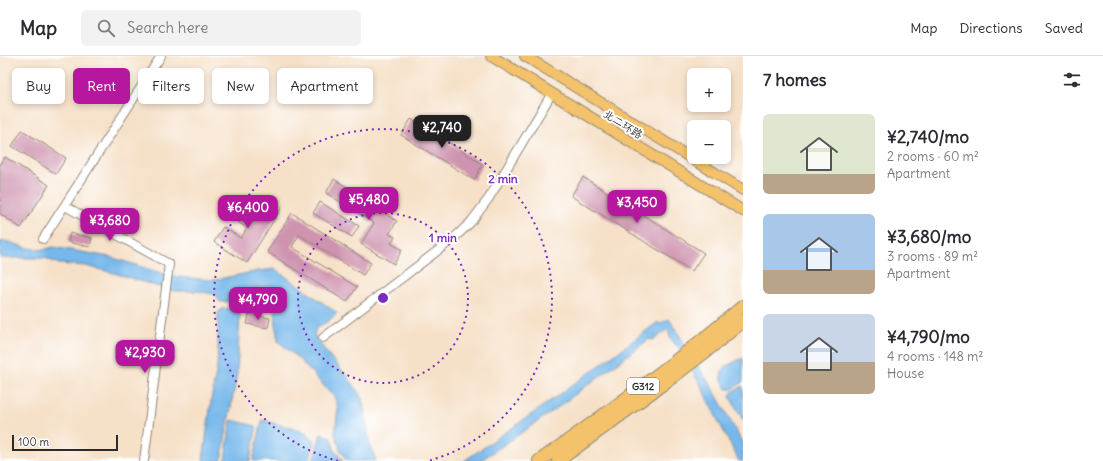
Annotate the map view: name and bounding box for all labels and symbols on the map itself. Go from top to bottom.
street label: 北二环路 [601,106,645,142]
pin: ¥2,740 [409,115,475,149]
text: 2 min [488,171,518,186]
pin: ¥5,480 [336,187,402,221]
pin: ¥3,450 [604,190,670,224]
pin: ¥6,400 [215,195,281,229]
pin: ¥3,680 [77,208,143,242]
text: 1 min [429,230,457,245]
pin: ¥4,790 [225,287,291,321]
centre of rings [376,291,390,305]
pin: ¥2,930 [112,340,178,374]
road number: G312 [627,378,659,394]
scale bar [12,433,118,452]

